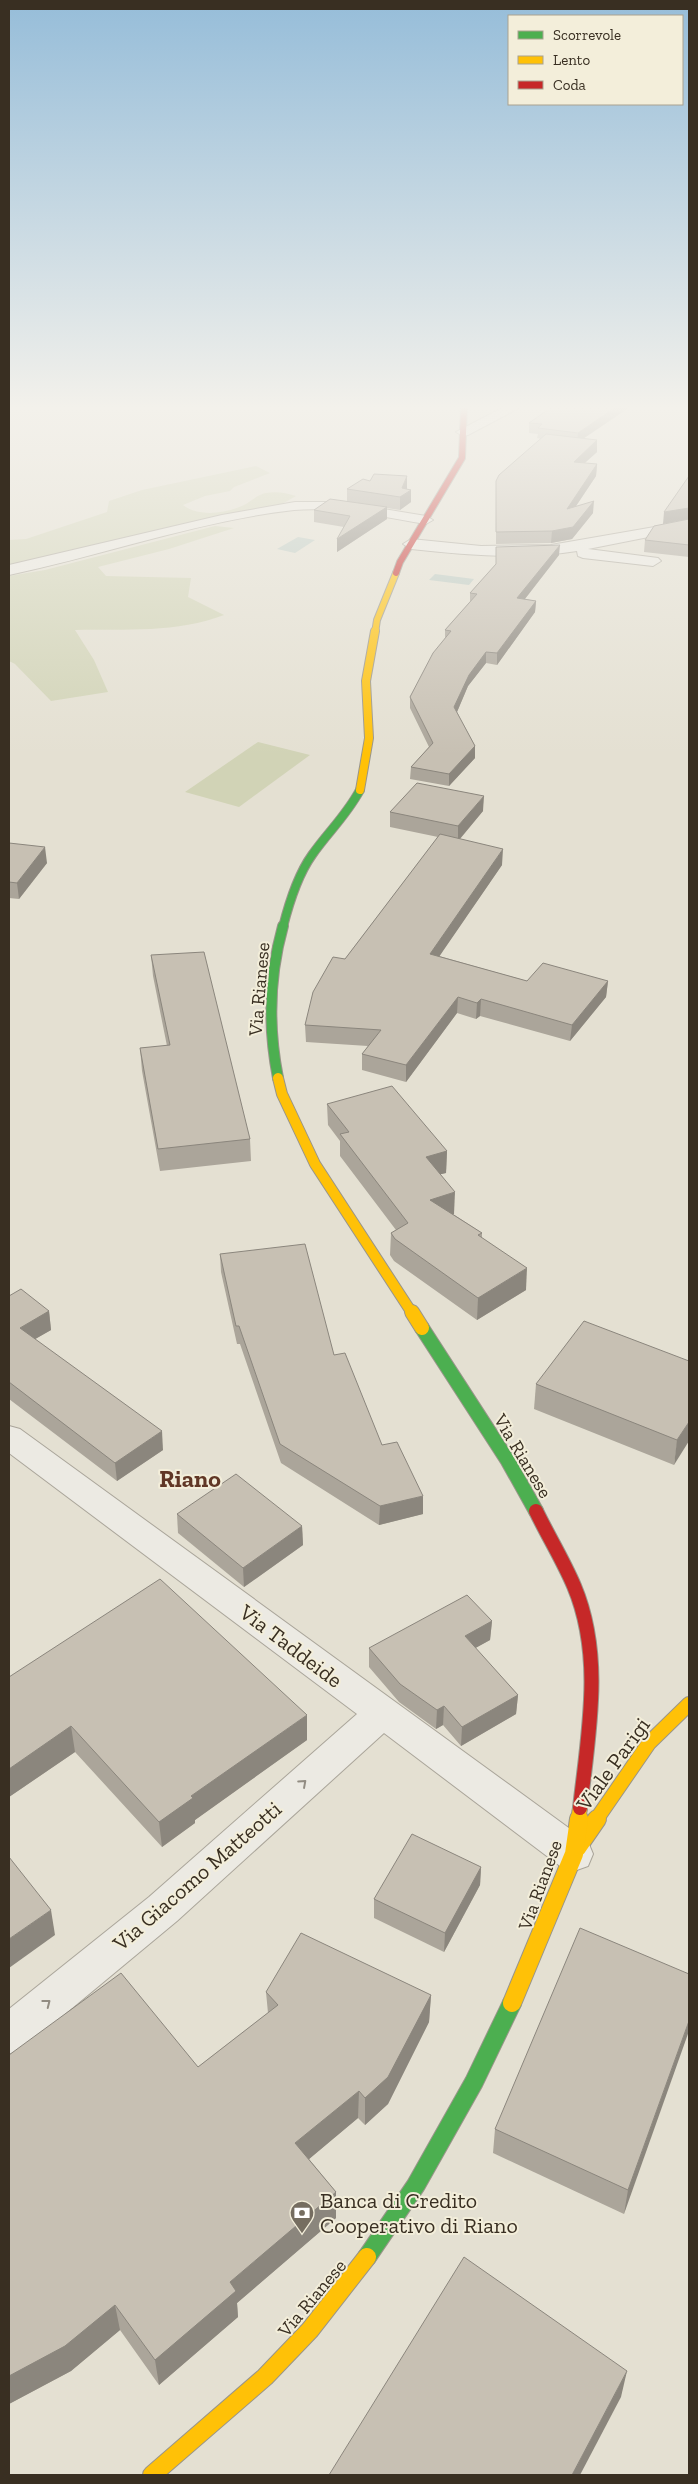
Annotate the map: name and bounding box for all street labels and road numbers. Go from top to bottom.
street label: Via Rianese [243,941,275,1038]
street label: Via Rianese [488,1409,557,1502]
street label: Via Taddeide [233,1598,348,1693]
street label: Viale Parigi [570,1712,656,1817]
street label: Via Giacomo Matteotti [106,1795,287,1957]
street label: Via Rianese [513,1837,567,1934]
street label: Via Rianese [272,2255,351,2342]

